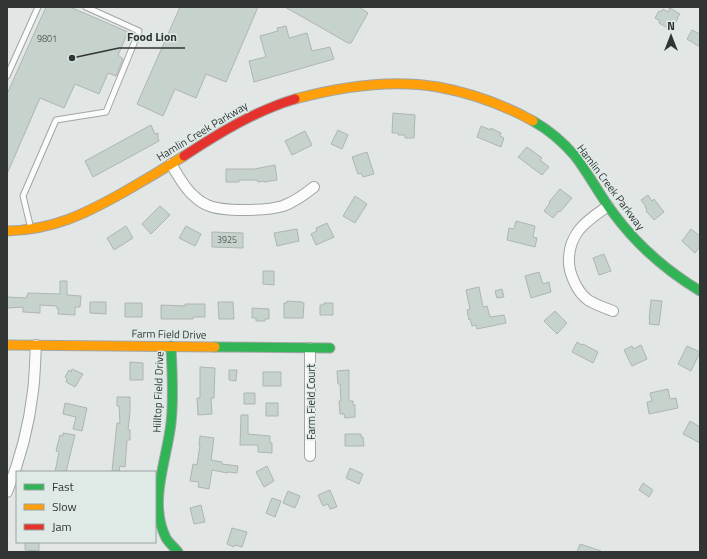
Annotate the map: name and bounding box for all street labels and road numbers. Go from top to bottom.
street label: Hamlin Creek Parkway [153,97,251,165]
street label: Hamlin Creek Parkway [573,141,649,234]
street label: Farm Field Drive [131,325,207,343]
street label: Hilltop Field Drive [149,351,167,433]
street label: Farm Field Court [303,364,319,440]

